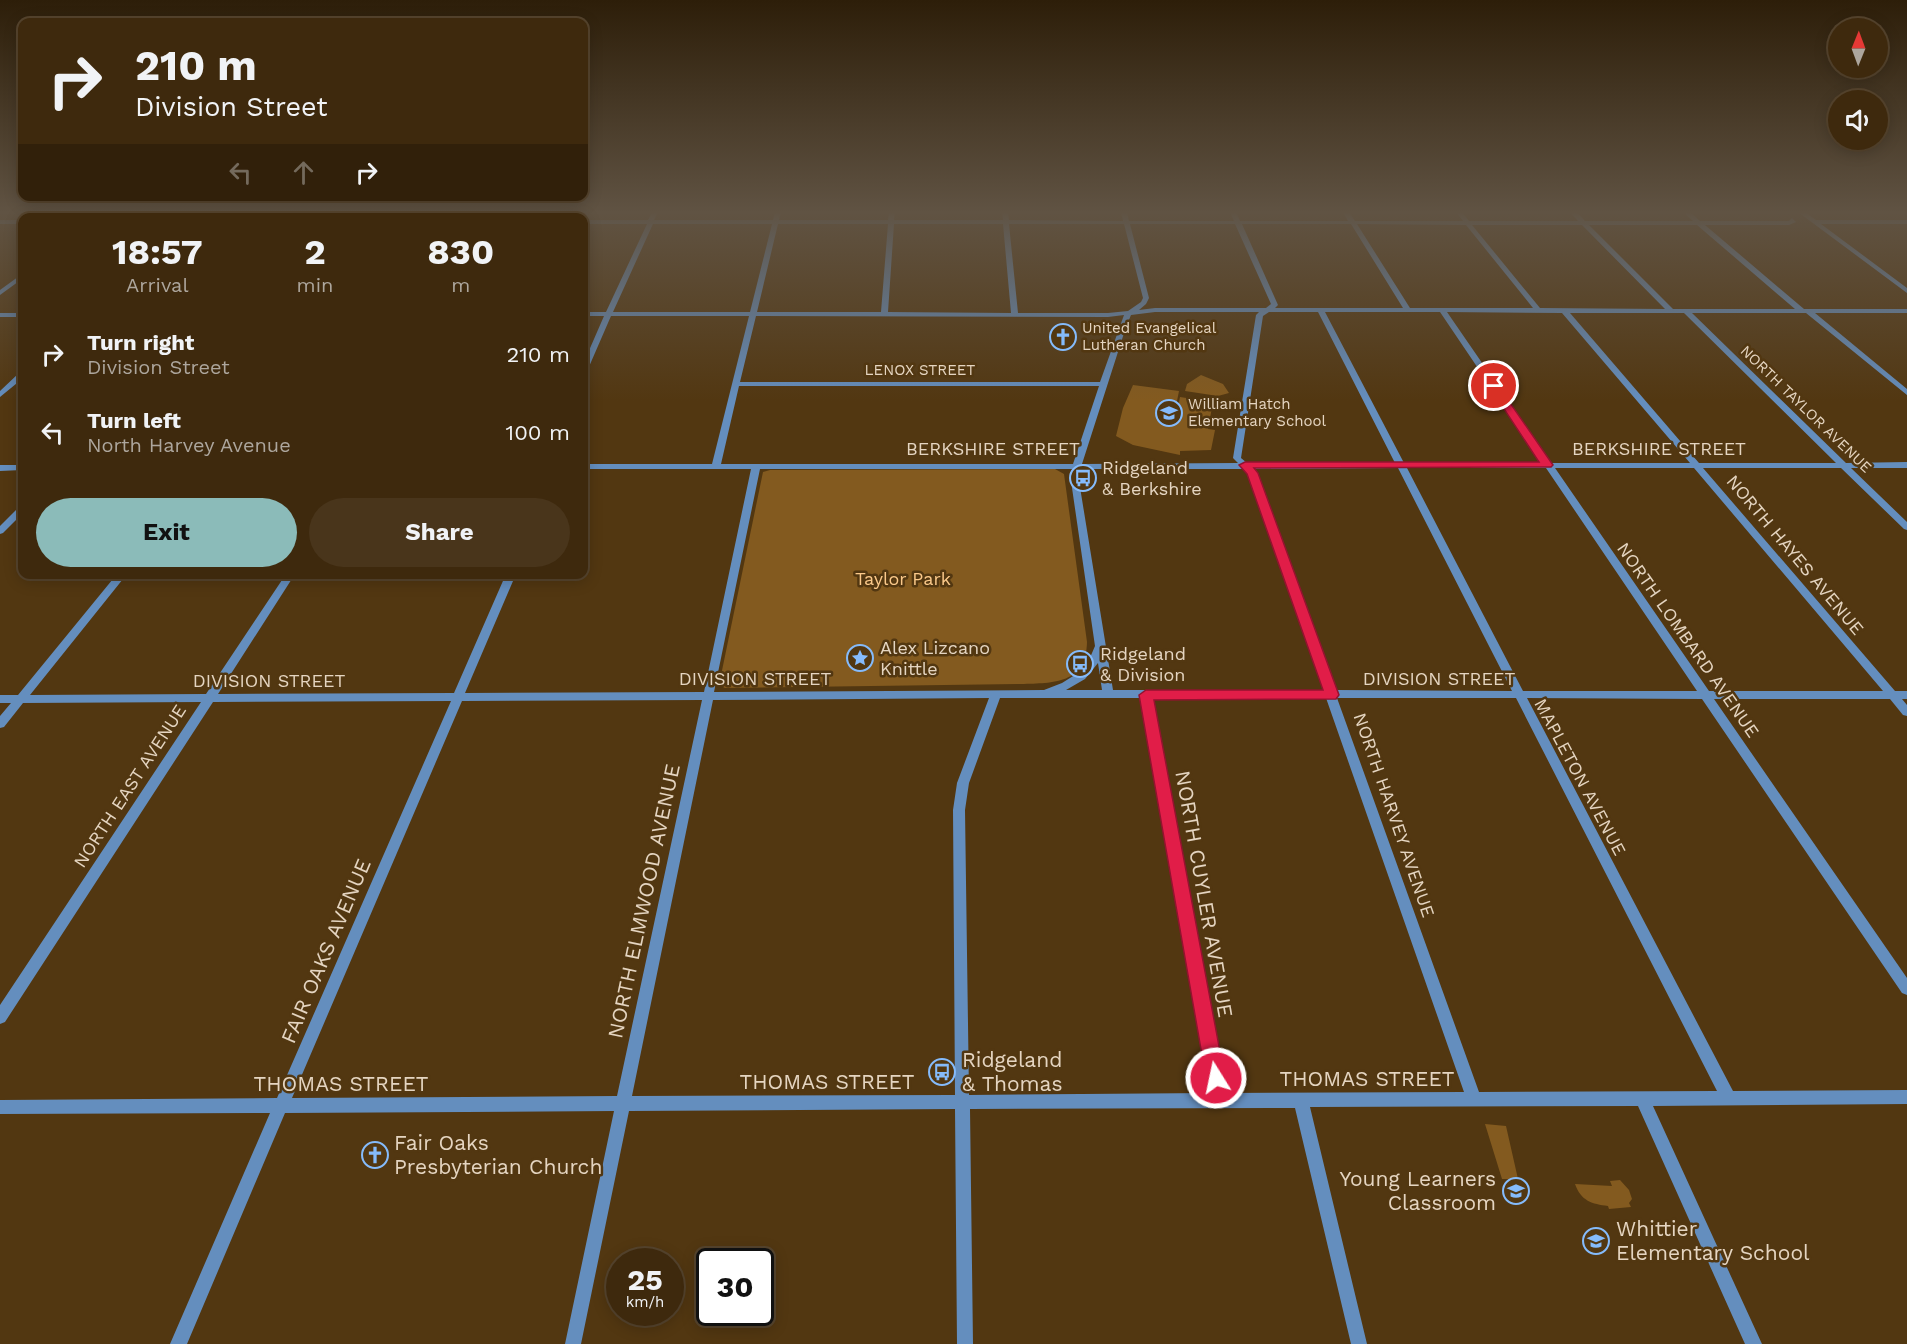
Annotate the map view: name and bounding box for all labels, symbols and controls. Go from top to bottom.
north arrow [1828,18,1888,78]
map controls [1828,18,1888,150]
text: 210 m [135,41,257,90]
icon: right [36,42,114,120]
button: sound [1828,90,1888,150]
text: Division Street [135,91,328,123]
icon: left [224,156,257,189]
icon: ahead [287,156,320,189]
icon: right [350,156,383,189]
text: 18:57 [112,231,203,273]
text: 2 [304,231,326,273]
text: 830 [427,231,494,273]
text: Arrival [126,273,189,297]
text: min [297,273,333,297]
text: m [451,273,470,297]
place label: United Evangelical Lutheran Church [1082,319,1217,354]
church icon: United Evangelical Lutheran Church [1048,322,1078,352]
text: Turn right [87,330,194,355]
icon: right [36,338,69,371]
text: 210 m [506,342,570,367]
street label: NORTH TAYLOR AVENUE [1737,342,1875,476]
text: Division Street [87,355,230,379]
pin [1468,360,1519,411]
street label: LENOX STREET [865,361,975,379]
icon: arrive [1477,369,1510,402]
place label: William Hatch Elementary School [1188,395,1327,430]
school or university icon: William Hatch Elementary School [1154,398,1184,428]
text: Turn left [87,408,181,433]
icon: left [36,416,69,449]
text: 100 m [506,420,570,445]
text: North Harvey Avenue [87,433,291,457]
street label: BERKSHIRE STREET [906,438,1080,459]
street label: BERKSHIRE STREET [1572,438,1746,459]
place label: Ridgeland & Berkshire [1102,457,1202,499]
bus stop icon: Ridgeland & Berkshire [1068,463,1098,493]
street label: NORTH HAYES AVENUE [1722,470,1868,639]
button: Exit [36,498,297,567]
button: Share [309,498,570,567]
street label: NORTH LOMBARD AVENUE [1613,538,1764,741]
park label: Taylor Park [855,568,951,589]
place label: Alex Lizcano Knittle [880,637,990,679]
place icon: Alex Lizcano Knittle [845,643,875,673]
place label: Ridgeland & Division [1100,643,1186,685]
bus stop icon: Ridgeland & Division [1065,649,1095,679]
street label: DIVISION STREET [679,668,831,689]
street label: DIVISION STREET [1363,668,1515,689]
street label: DIVISION STREET [193,670,345,691]
street label: MAPLETON AVENUE [1530,695,1631,859]
street label: NORTH EAST AVENUE [69,700,190,871]
street label: NORTH HARVEY AVENUE [1350,710,1439,920]
street label: NORTH ELMWOOD AVENUE [602,761,685,1040]
street label: NORTH CUYLER AVENUE [1170,768,1239,1019]
street label: FAIR OAKS AVENUE [275,855,376,1047]
position arrow [1184,1046,1248,1110]
place label: Ridgeland & Thomas [962,1047,1063,1096]
bus stop icon: Ridgeland & Thomas [927,1057,957,1087]
street label: THOMAS STREET [1279,1066,1455,1091]
street label: THOMAS STREET [739,1069,915,1094]
street label: THOMAS STREET [253,1071,429,1096]
place label: Fair Oaks Presbyterian Church [394,1130,602,1179]
church icon: Fair Oaks Presbyterian Church [360,1140,390,1170]
place label: Young Learners Classroom [1339,1166,1496,1215]
school or university icon: Young Learners Classroom [1501,1176,1531,1206]
place label: Whittier Elementary School [1616,1216,1810,1265]
school or university icon: Whittier Elementary School [1581,1226,1611,1256]
speed limit sign: 30 [696,1248,774,1326]
text: 25 [627,1262,663,1297]
text: km/h [626,1293,664,1311]

